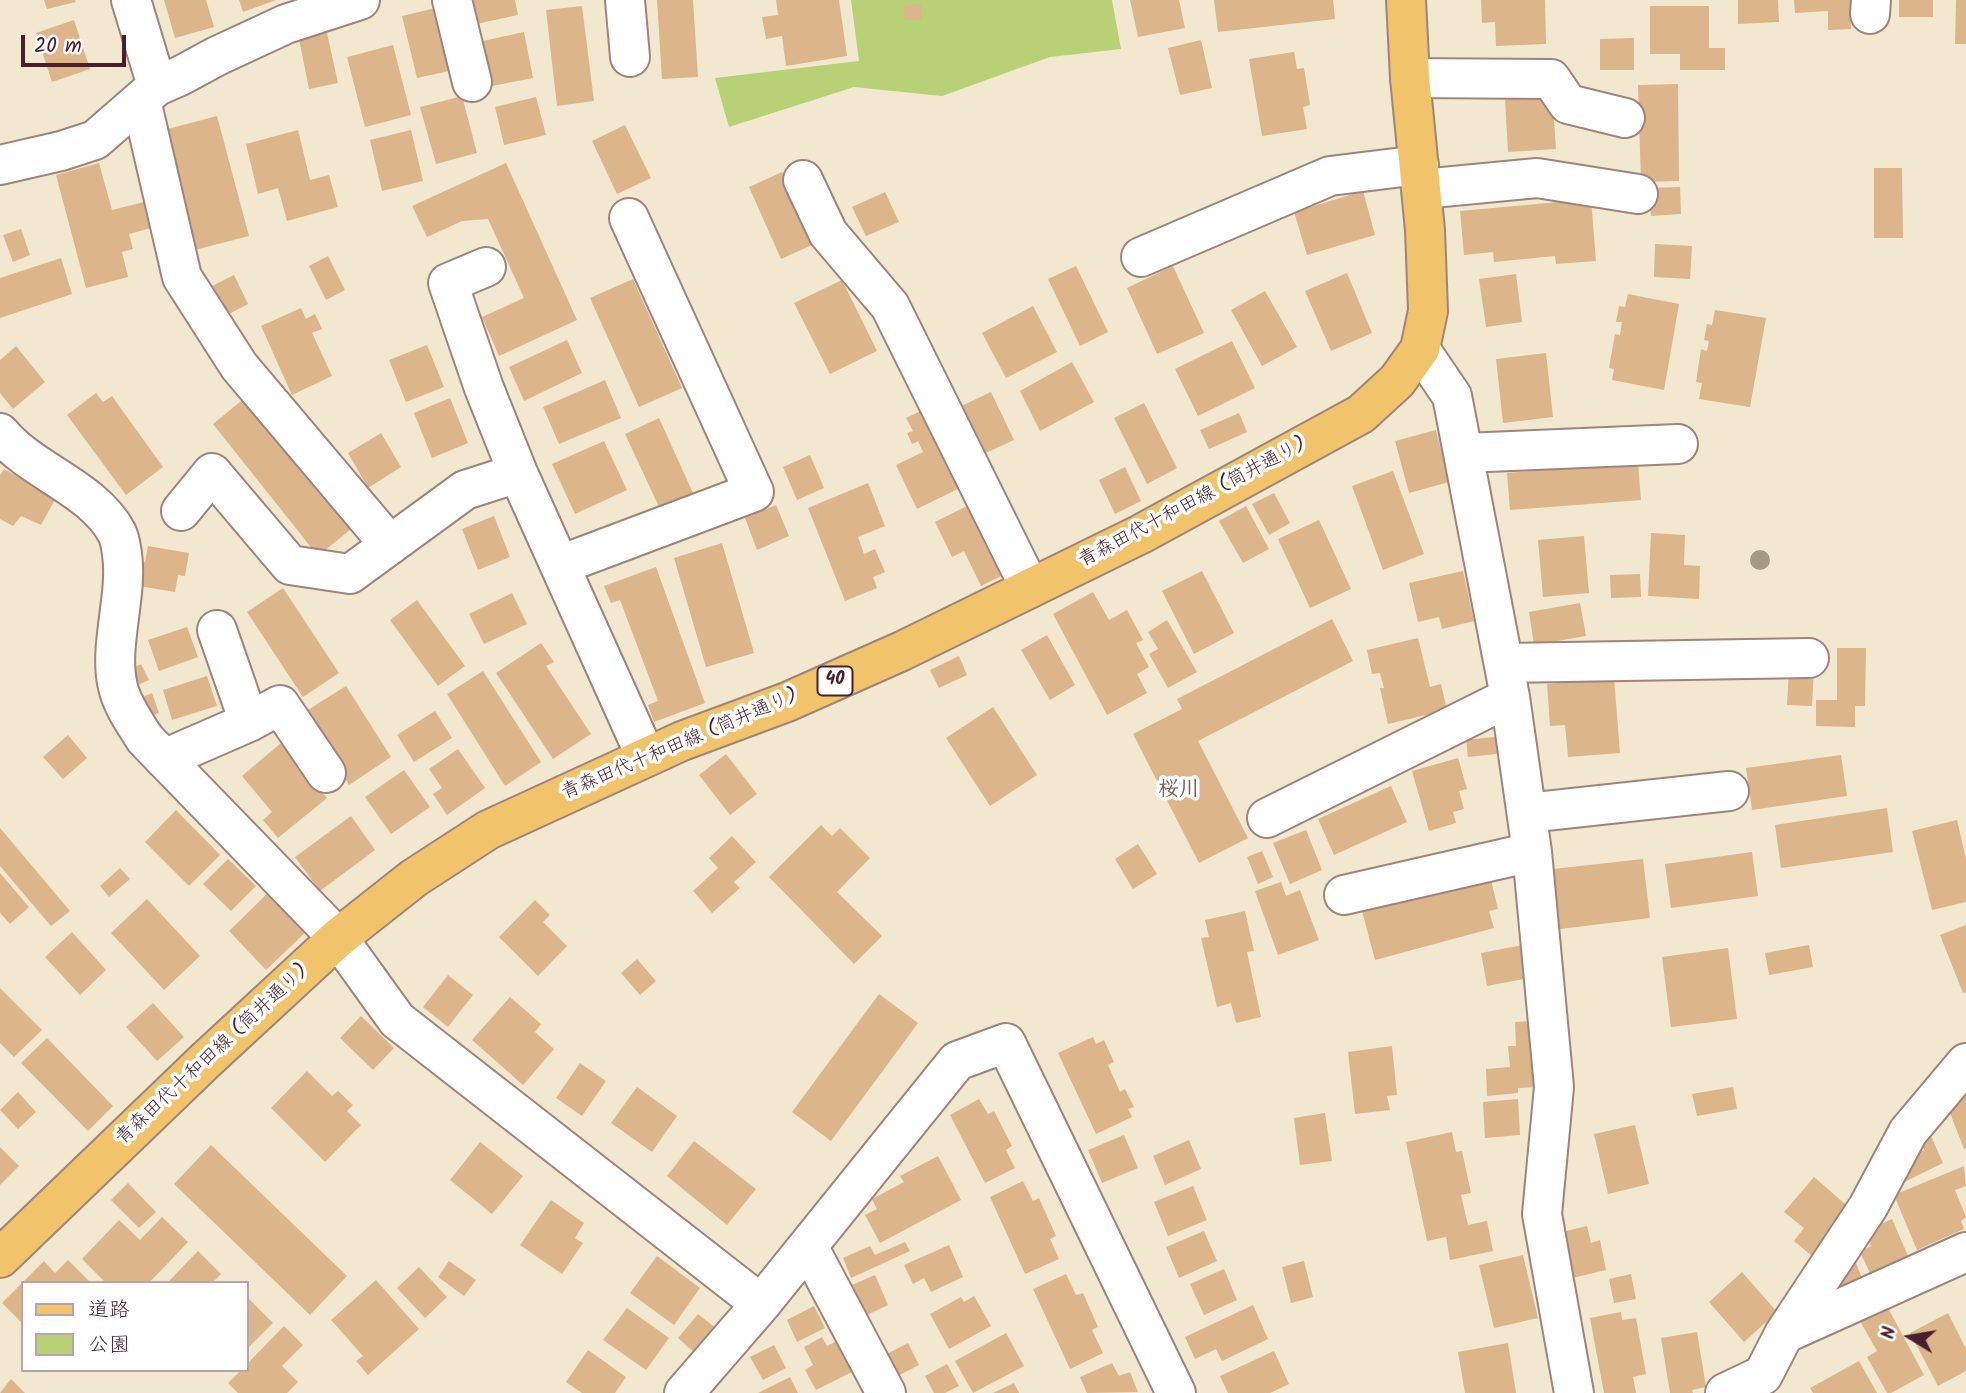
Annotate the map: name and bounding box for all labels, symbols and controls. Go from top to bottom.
scale bar [24,21,130,65]
text: 20 m [34,30,82,63]
street label: 青森田代十和田線 (筒井通り) [1075,434,1311,574]
road number: 40 [818,666,852,696]
street label: 青森田代十和田線 (筒井通り) [558,686,802,806]
district label: 桜川 [1158,778,1200,804]
street label: 青森田代十和田線 (筒井通り) [112,961,314,1151]
legend [21,1281,248,1372]
text: 道路 [88,1294,130,1327]
north arrow [1875,1302,1945,1372]
text: N [1874,1324,1905,1342]
text: 公園 [88,1329,130,1362]

